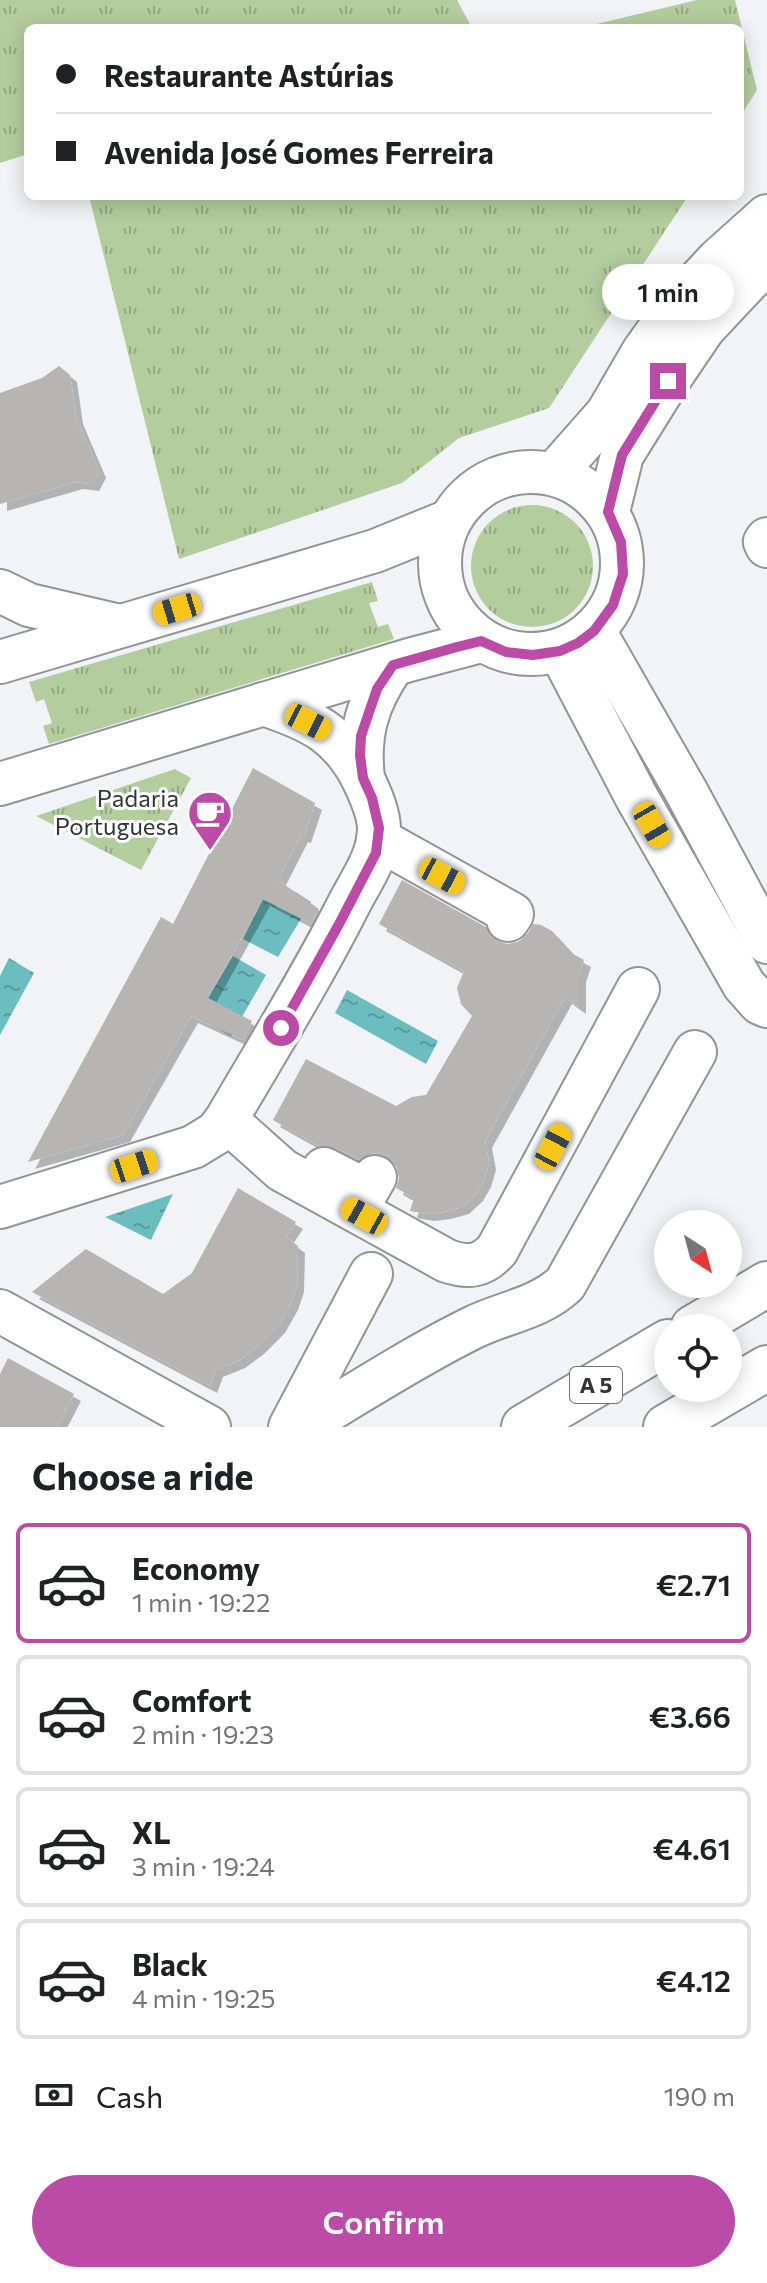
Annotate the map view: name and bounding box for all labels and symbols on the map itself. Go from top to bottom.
callout: 1 min [602,265,734,321]
route end [650,363,686,399]
car [151,591,203,627]
car [281,700,335,744]
place label: Padaria Portuguesa [55,783,179,840]
cafe icon: Padaria Portuguesa [186,789,234,852]
car [630,798,674,852]
car [415,854,469,898]
route start [263,1010,299,1046]
car [531,1120,575,1174]
car [107,1147,161,1185]
car [337,1194,391,1238]
north arrow [654,1210,742,1298]
road number: A 5 [570,1367,622,1403]

